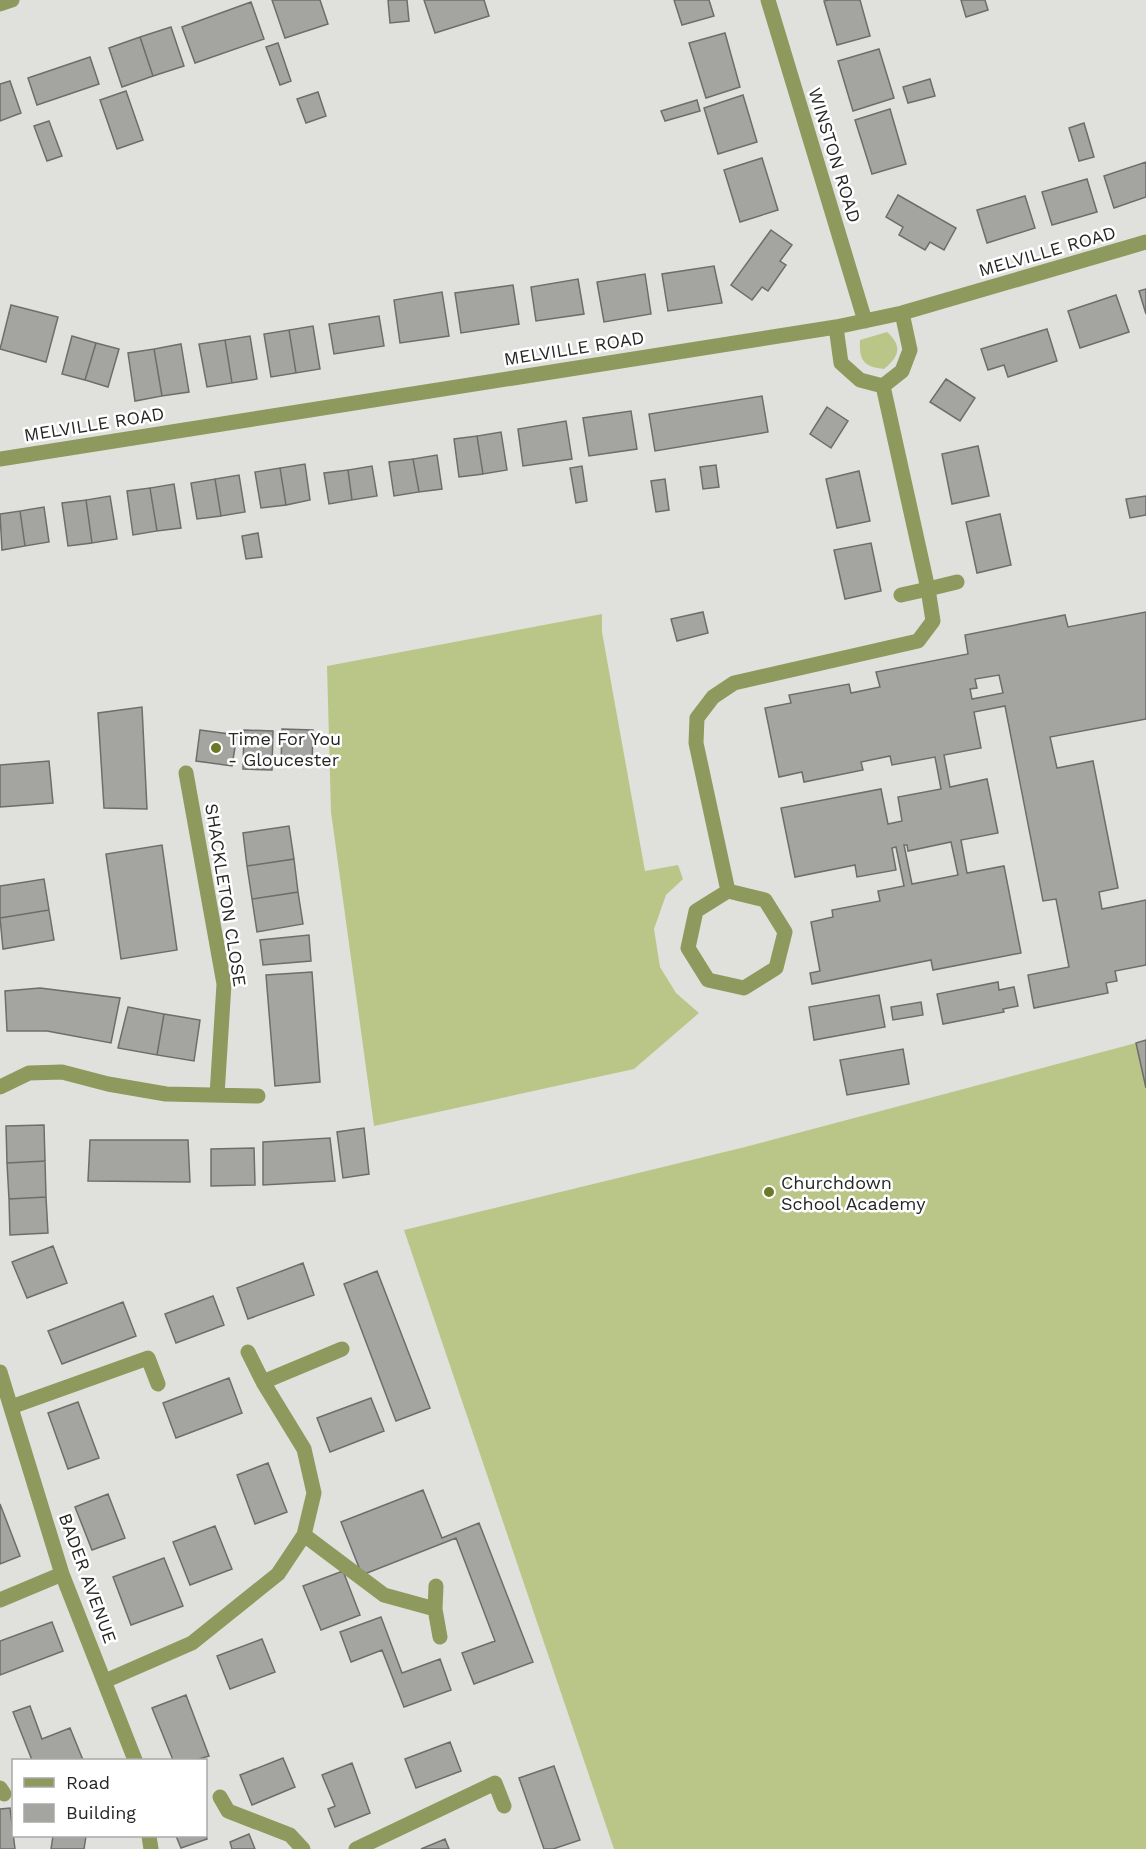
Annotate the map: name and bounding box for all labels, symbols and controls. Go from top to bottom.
street label: WINSTON ROAD [805,85,865,225]
street label: MELVILLE ROAD [976,221,1118,281]
street label: MELVILLE ROAD [502,327,646,369]
street label: MELVILLE ROAD [22,403,166,445]
place label: Time For You - Gloucester [228,728,341,770]
marker: Time For You - Gloucester [209,741,223,755]
street label: SHACKLETON CLOSE [201,802,251,988]
place label: Churchdown School Academy [781,1172,926,1214]
marker: Churchdown School Academy [762,1185,776,1199]
street label: BADER AVENUE [55,1510,121,1646]
legend [12,1759,207,1837]
text: Road [66,1772,110,1793]
text: Building [66,1802,136,1823]

